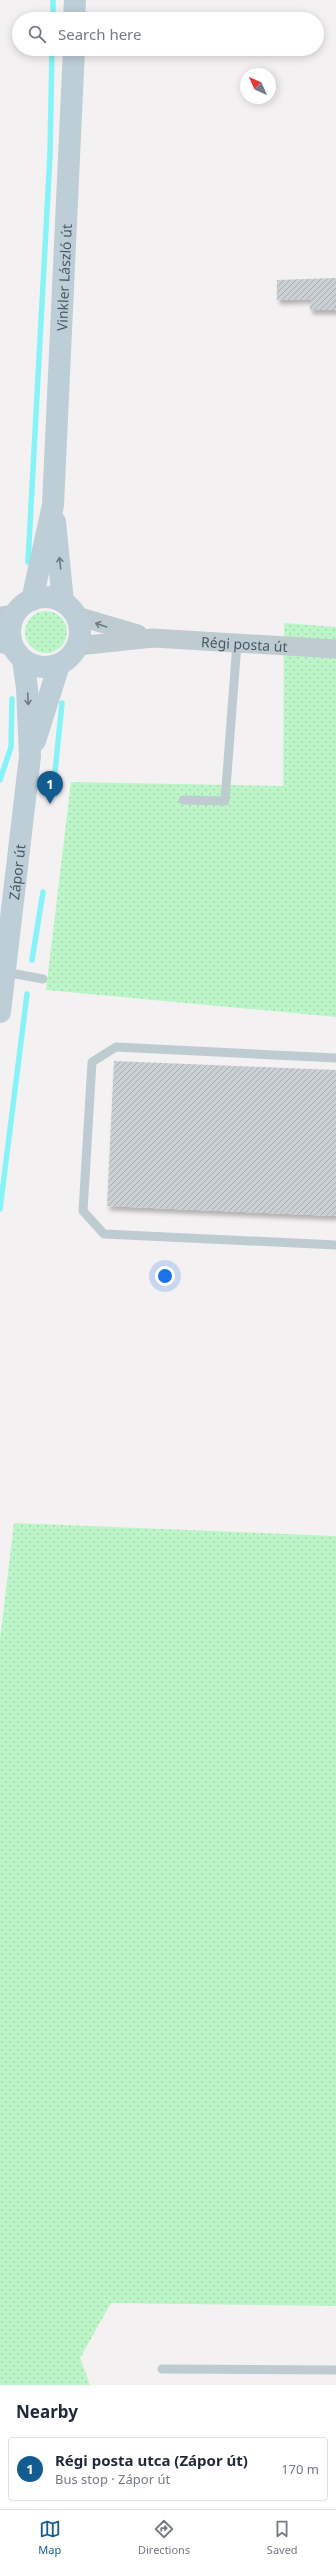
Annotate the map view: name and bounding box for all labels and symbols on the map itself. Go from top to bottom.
north arrow [240,68,276,104]
street label: Vinkler László út [52,224,75,331]
one-way arrow [56,557,64,570]
one-way arrow [95,621,108,628]
street label: Régi posta út [201,631,288,656]
one-way arrow [24,692,31,705]
pin: 1 [37,771,63,804]
street label: Zápor út [4,843,29,901]
your location [155,1266,175,1286]

